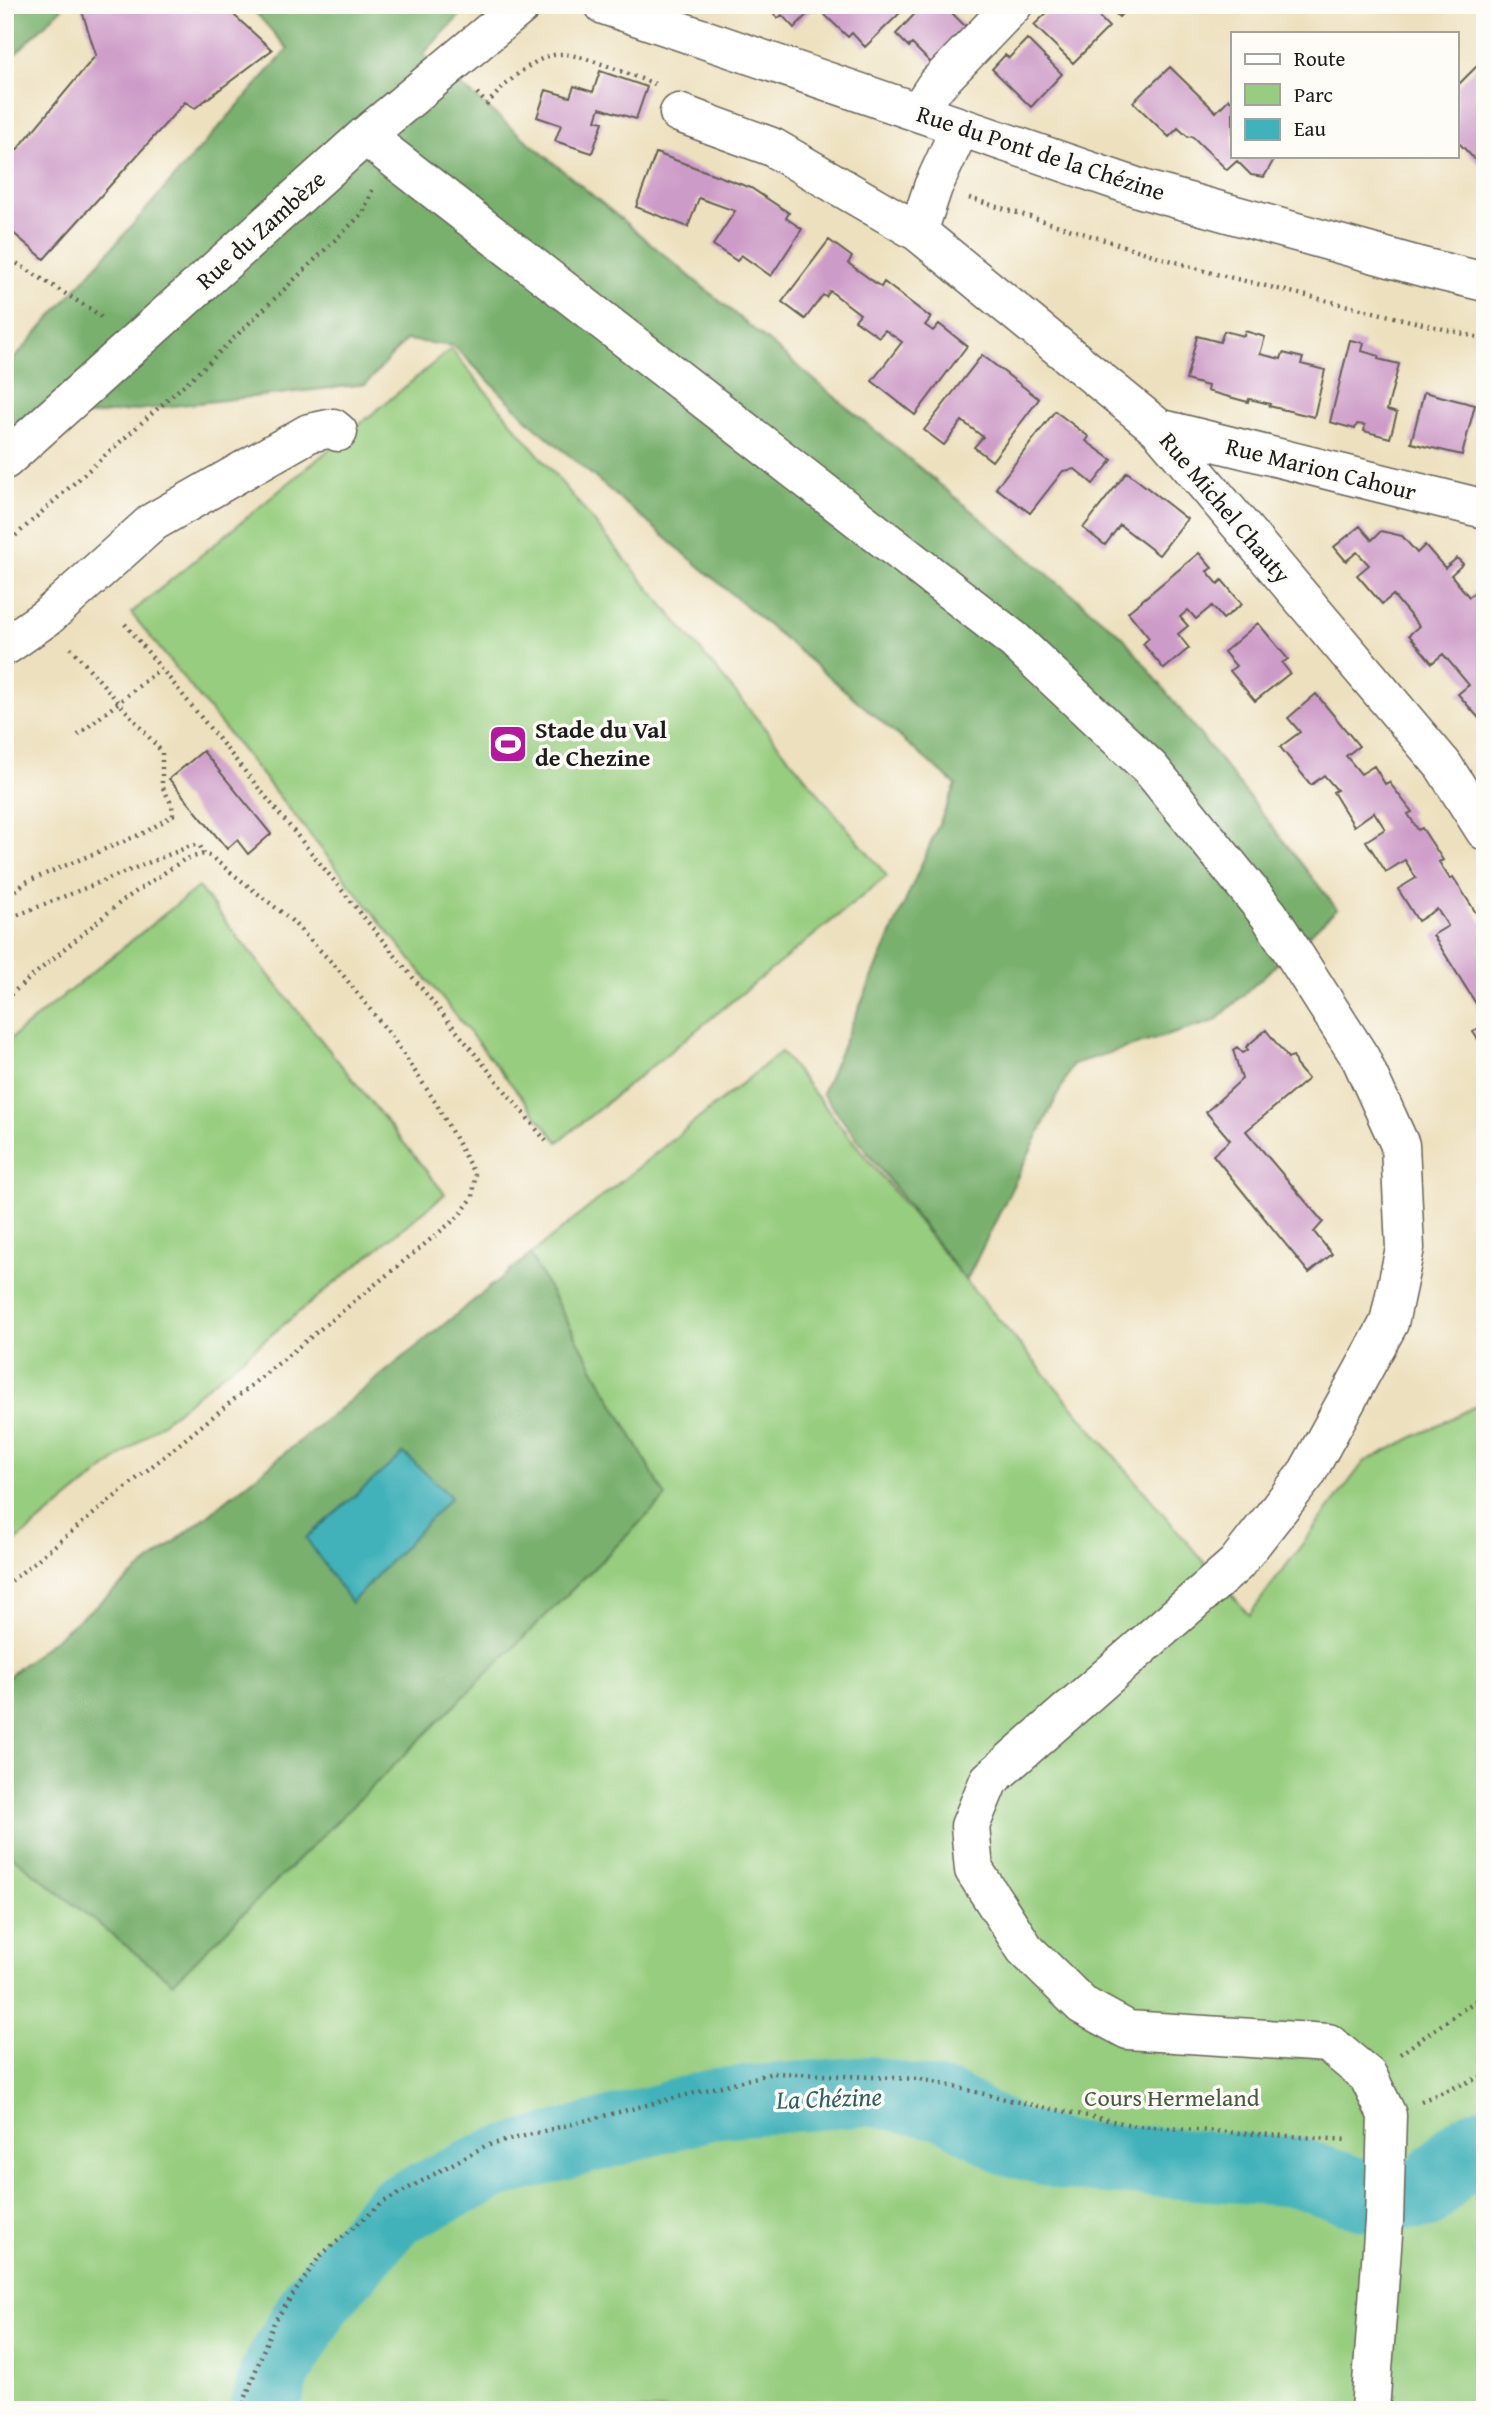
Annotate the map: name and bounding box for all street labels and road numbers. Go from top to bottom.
street label: Rue du Pont de la Chézine [912,96,1170,209]
street label: Rue du Zambèze [188,162,333,297]
street label: Rue Michel Chauty [1152,424,1299,591]
street label: Rue Marion Cahour [1222,428,1420,509]

